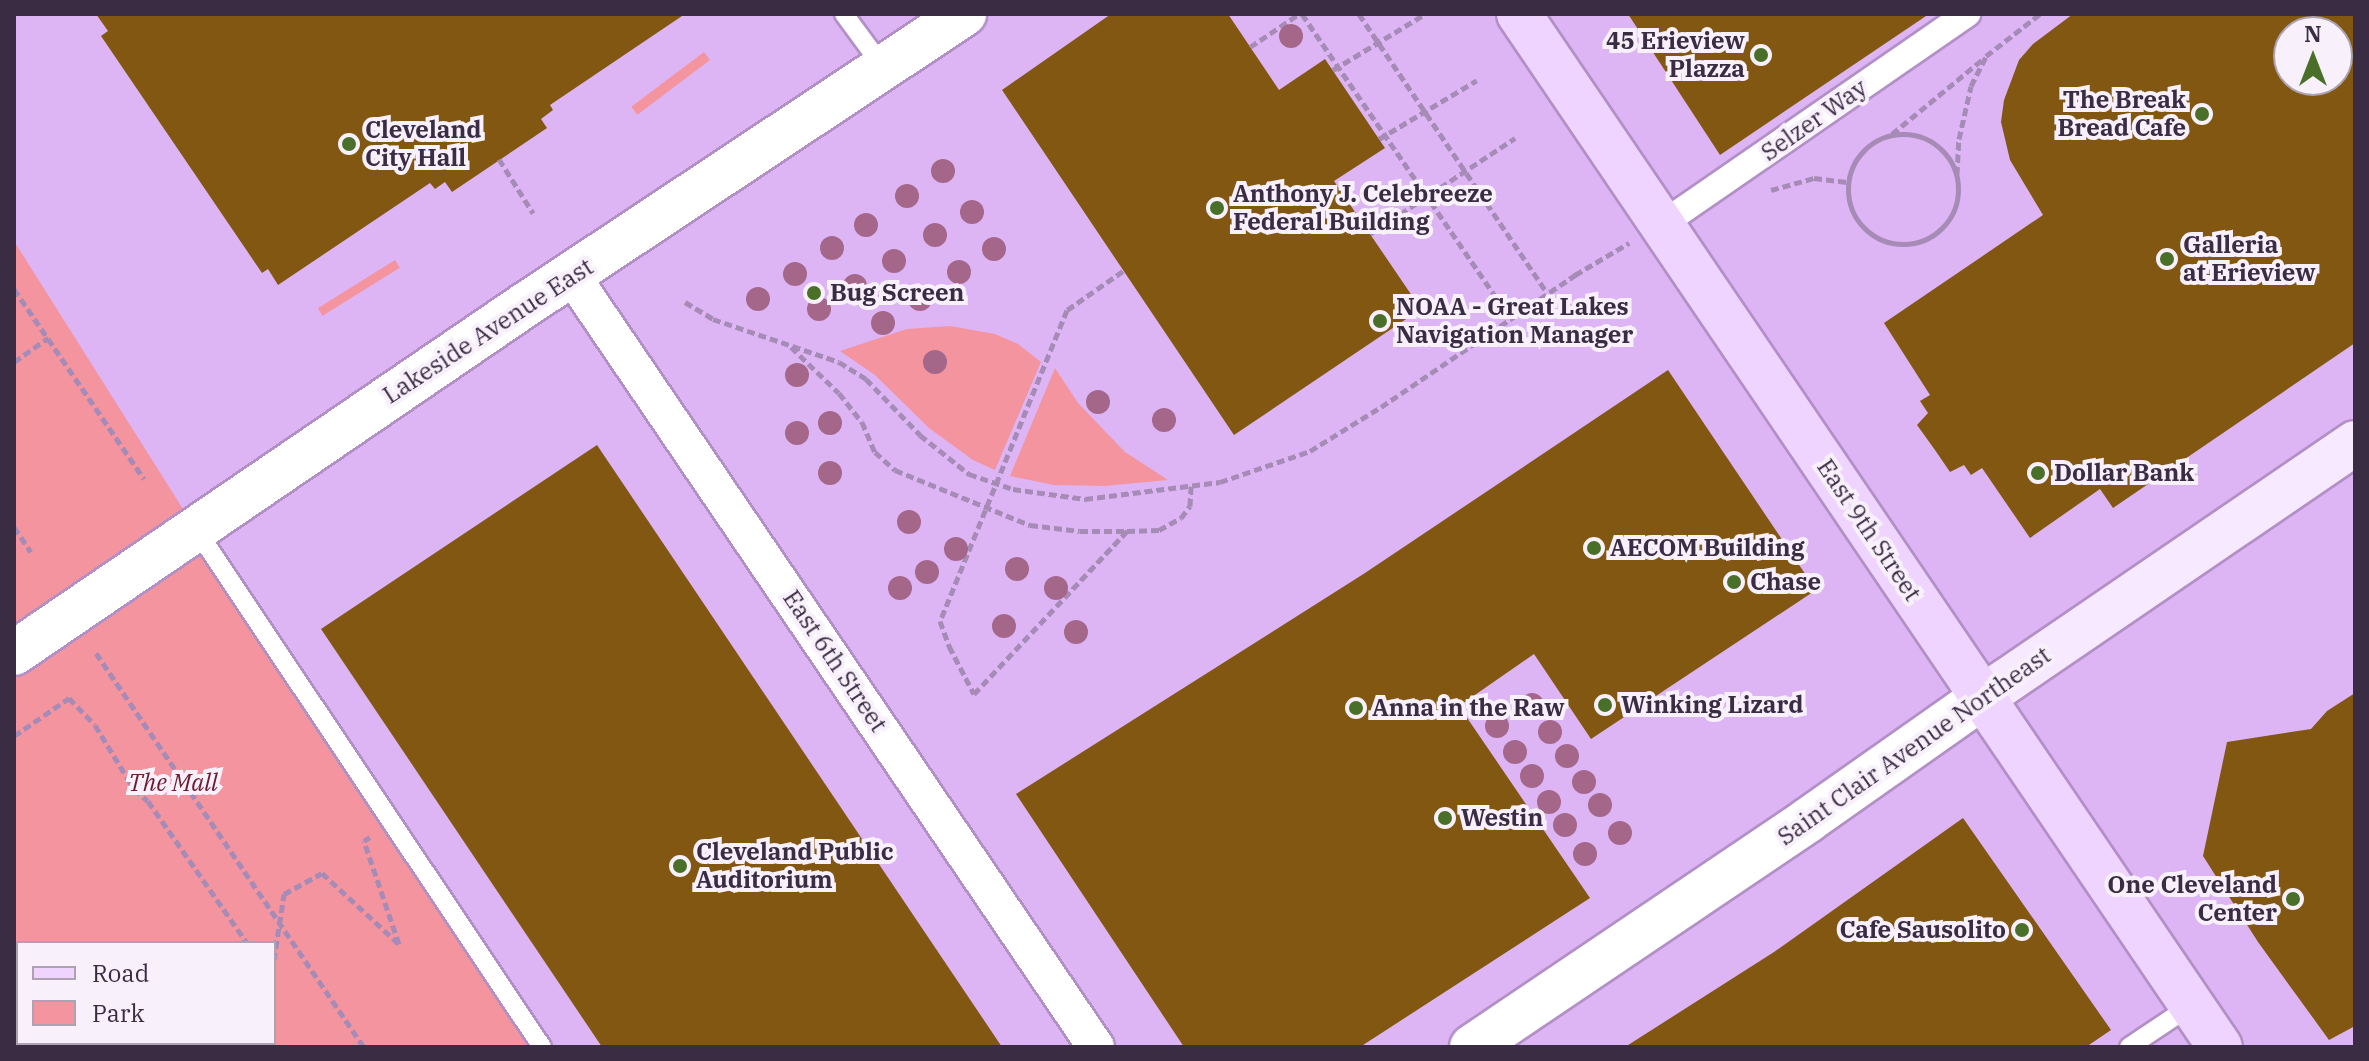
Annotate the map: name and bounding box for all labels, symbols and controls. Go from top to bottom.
north arrow [2273,16,2353,96]
text: N [2304,19,2322,48]
place label: 45 Erieview Plazza [1606,27,1745,83]
marker: 45 Erieview Plazza [1752,46,1770,64]
street label: Selzer Way [1756,73,1872,167]
place label: The Break Bread Cafe [2057,86,2186,142]
marker: The Break Bread Cafe [2193,105,2211,123]
place label: Cleveland City Hall [365,116,481,172]
marker: Cleveland City Hall [340,135,358,153]
place label: Anthony J. Celebreeze Federal Building [1233,180,1493,236]
marker: Anthony J. Celebreeze Federal Building [1208,199,1226,217]
place label: Galleria at Erieview [2183,231,2316,287]
marker: Galleria at Erieview [2158,250,2176,268]
street label: Lakeside Avenue East [378,252,598,410]
place label: Bug Screen [830,279,964,307]
marker: Bug Screen [805,284,823,302]
place label: NOAA - Great Lakes Navigation Manager [1396,293,1633,349]
marker: NOAA - Great Lakes Navigation Manager [1371,312,1389,330]
street label: East 9th Street [1811,454,1927,606]
place label: Dollar Bank [2054,459,2194,487]
marker: Dollar Bank [2029,464,2047,482]
place label: AECOM Building [1610,534,1805,562]
marker: AECOM Building [1585,539,1603,557]
place label: Chase [1750,568,1821,596]
marker: Chase [1725,573,1743,591]
street label: East 6th Street [777,585,893,737]
street label: Saint Clair Avenue Northeast [1772,641,2056,851]
place label: Winking Lizard [1621,691,1804,719]
place label: Anna in the Raw [1372,694,1565,722]
marker: Winking Lizard [1596,696,1614,714]
marker: Anna in the Raw [1347,699,1365,717]
park label: The Mall [128,769,218,797]
place label: Westin [1461,804,1543,832]
marker: Westin [1436,809,1454,827]
place label: Cleveland Public Auditorium [696,838,894,894]
marker: Cleveland Public Auditorium [671,857,689,875]
place label: One Cleveland Center [2107,871,2277,927]
marker: One Cleveland Center [2284,890,2302,908]
place label: Cafe Sausolito [1840,916,2006,944]
marker: Cafe Sausolito [2013,921,2031,939]
legend [16,941,276,1045]
text: Road [92,957,149,989]
text: Park [92,997,144,1029]

